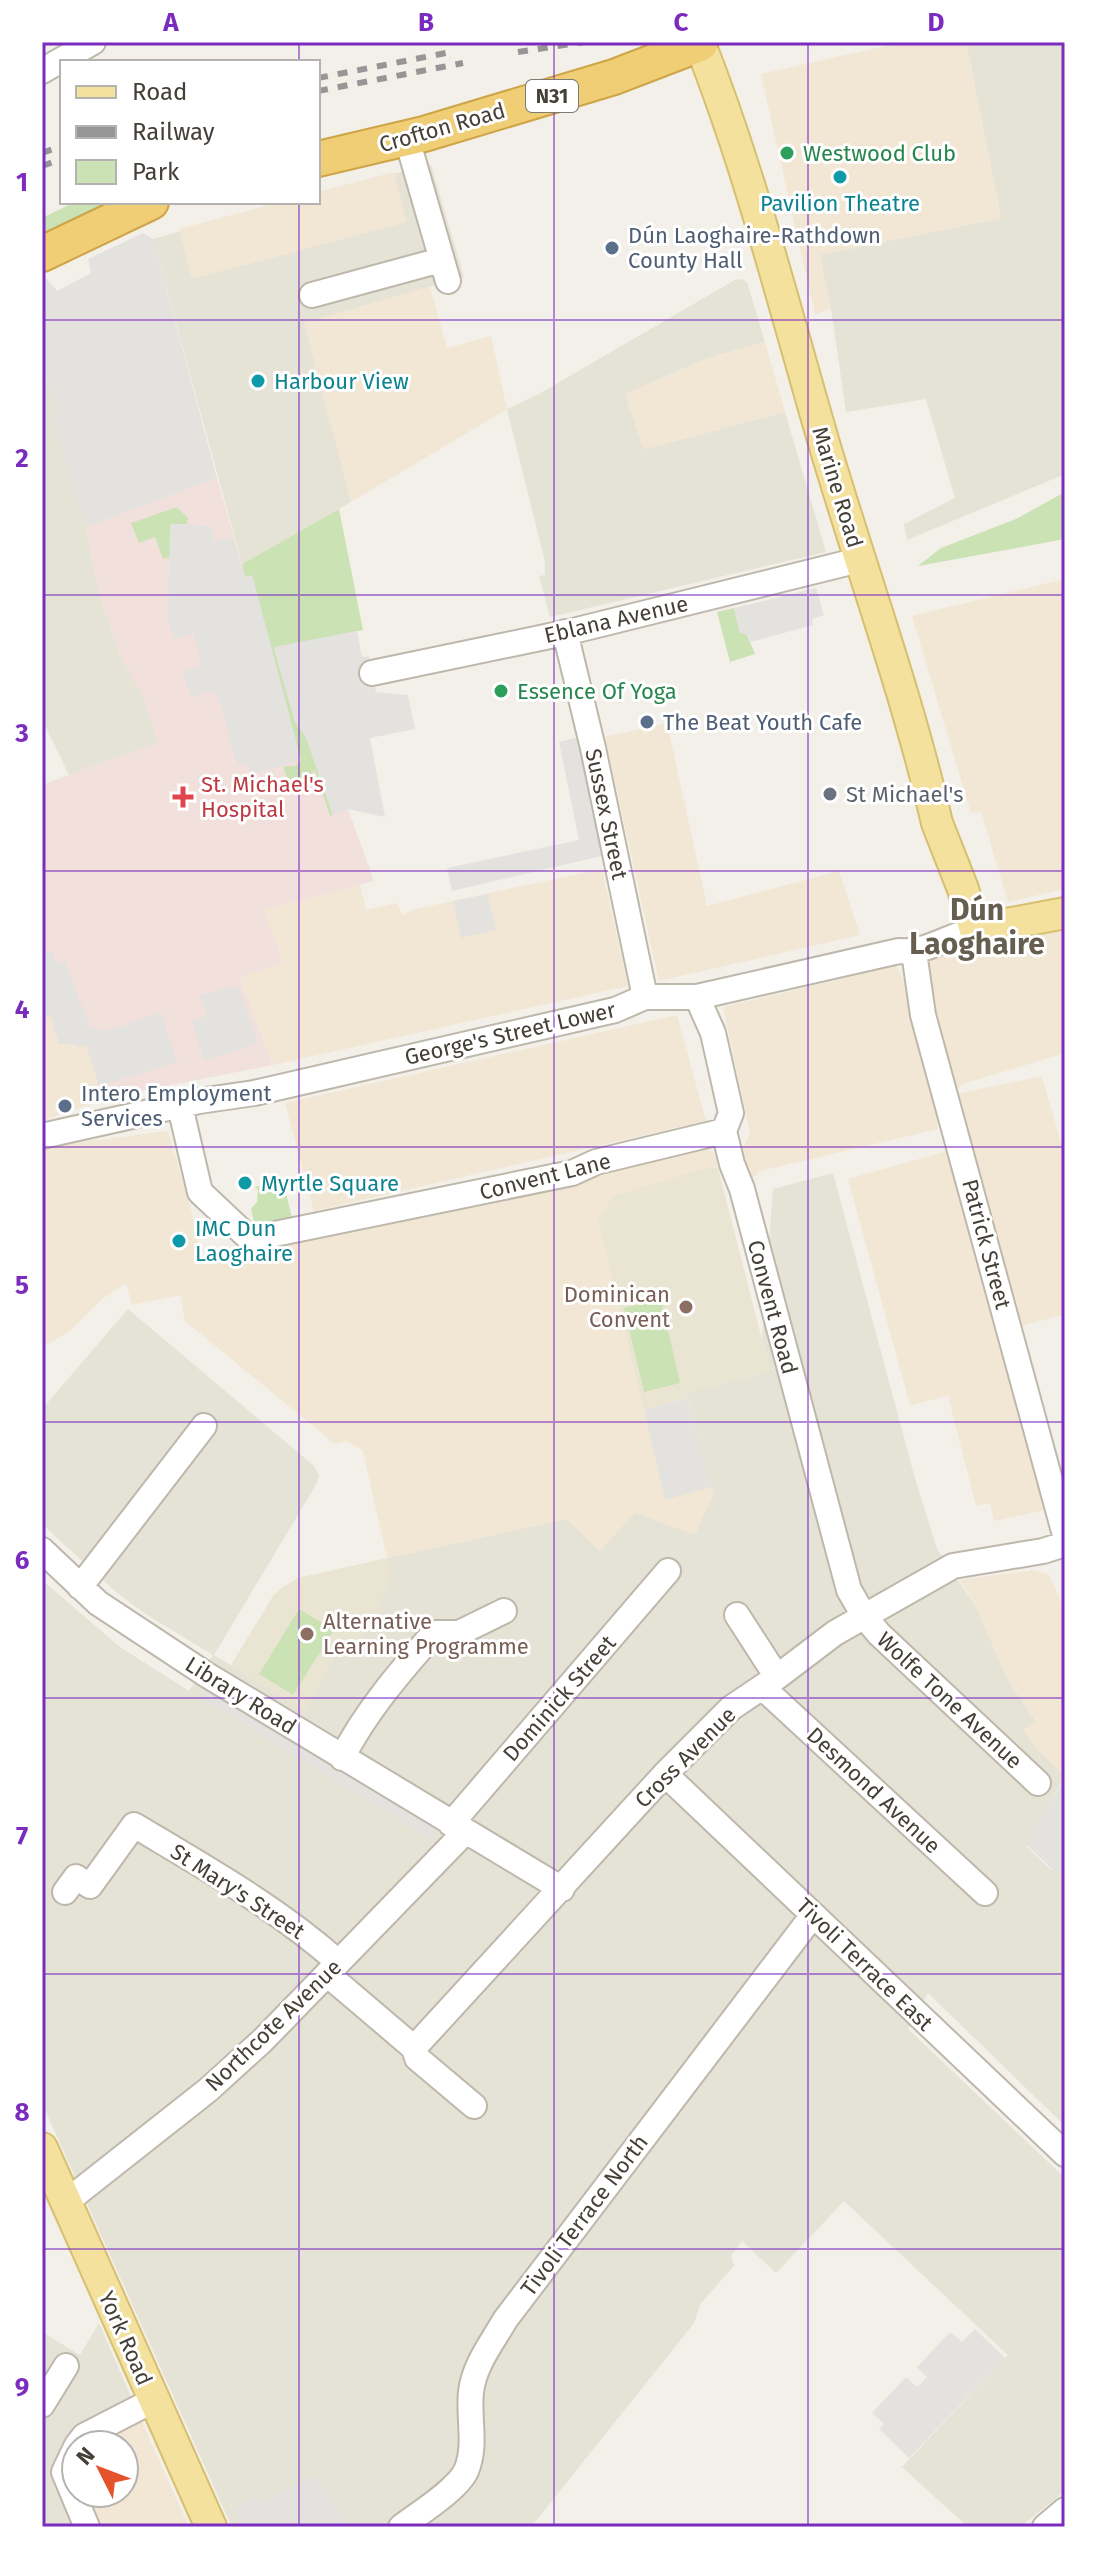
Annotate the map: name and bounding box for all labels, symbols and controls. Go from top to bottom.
text: A [162,7,179,38]
text: B [418,7,434,38]
text: C [674,7,689,38]
text: D [928,7,945,38]
legend [60,60,320,204]
text: Road [132,78,187,106]
road number: N31 [526,80,578,112]
street label: Crofton Road [376,97,508,158]
text: Railway [132,118,215,146]
place label: Westwood Club [803,140,956,167]
marker: Westwood Club [778,144,796,162]
text: Park [132,158,180,186]
text: 1 [16,167,28,198]
marker: Pavilion Theatre [831,168,849,186]
place label: Pavilion Theatre [760,190,920,217]
place label: Dún Laoghaire-Rathdown County Hall [628,222,881,274]
marker: Dún Laoghaire-Rathdown County Hall [603,239,621,257]
place label: Harbour View [274,368,409,395]
marker: Harbour View [249,372,267,390]
street label: Marine Road [806,423,869,551]
text: 2 [15,443,29,474]
street label: Eblana Avenue [542,590,691,649]
place label: Essence Of Yoga [517,678,677,705]
marker: Essence Of Yoga [492,682,510,700]
place label: The Beat Youth Cafe [663,709,862,736]
marker: The Beat Youth Cafe [638,713,656,731]
text: 3 [14,718,29,749]
street label: Sussex Street [579,746,634,882]
place label: St. Michael's Hospital [201,771,324,823]
place label: St Michael's [846,781,963,808]
marker: St Michael's [821,785,839,803]
marker: St. Michael's Hospital [172,786,194,808]
district label: Dún Laoghaire [909,892,1045,962]
text: 4 [15,994,30,1025]
street label: George's Street Lower [402,996,619,1071]
place label: Intero Employment Services [81,1080,272,1132]
marker: Intero Employment Services [56,1097,74,1115]
street label: Convent Lane [477,1147,614,1206]
place label: Myrtle Square [261,1170,399,1197]
marker: Myrtle Square [236,1174,254,1192]
street label: Patrick Street [956,1176,1017,1312]
place label: IMC Dun Laoghaire [195,1215,293,1267]
marker: IMC Dun Laoghaire [170,1232,188,1250]
street label: Convent Road [742,1237,803,1377]
text: 5 [15,1270,29,1301]
place label: Dominican Convent [564,1281,670,1333]
marker: Dominican Convent [677,1298,695,1316]
text: 6 [15,1545,30,1576]
place label: Alternative Learning Programme [323,1608,529,1660]
marker: Alternative Learning Programme [298,1625,316,1643]
street label: Wolfe Tone Avenue [871,1626,1028,1775]
street label: Dominick Street [497,1630,622,1767]
street label: Library Road [180,1651,301,1740]
street label: Cross Avenue [629,1701,742,1814]
street label: Desmond Avenue [801,1721,946,1859]
text: 7 [16,1821,28,1852]
street label: St Mary's Street [166,1838,310,1945]
street label: Tivoli Terrace East [791,1892,939,2036]
street label: Northcote Avenue [200,1954,347,2097]
text: 8 [14,2097,30,2128]
street label: Tivoli Terrace North [515,2129,654,2301]
street label: York Road [93,2287,158,2389]
text: 9 [15,2372,29,2403]
north arrow [60,2429,140,2509]
text: N [71,2441,100,2470]

